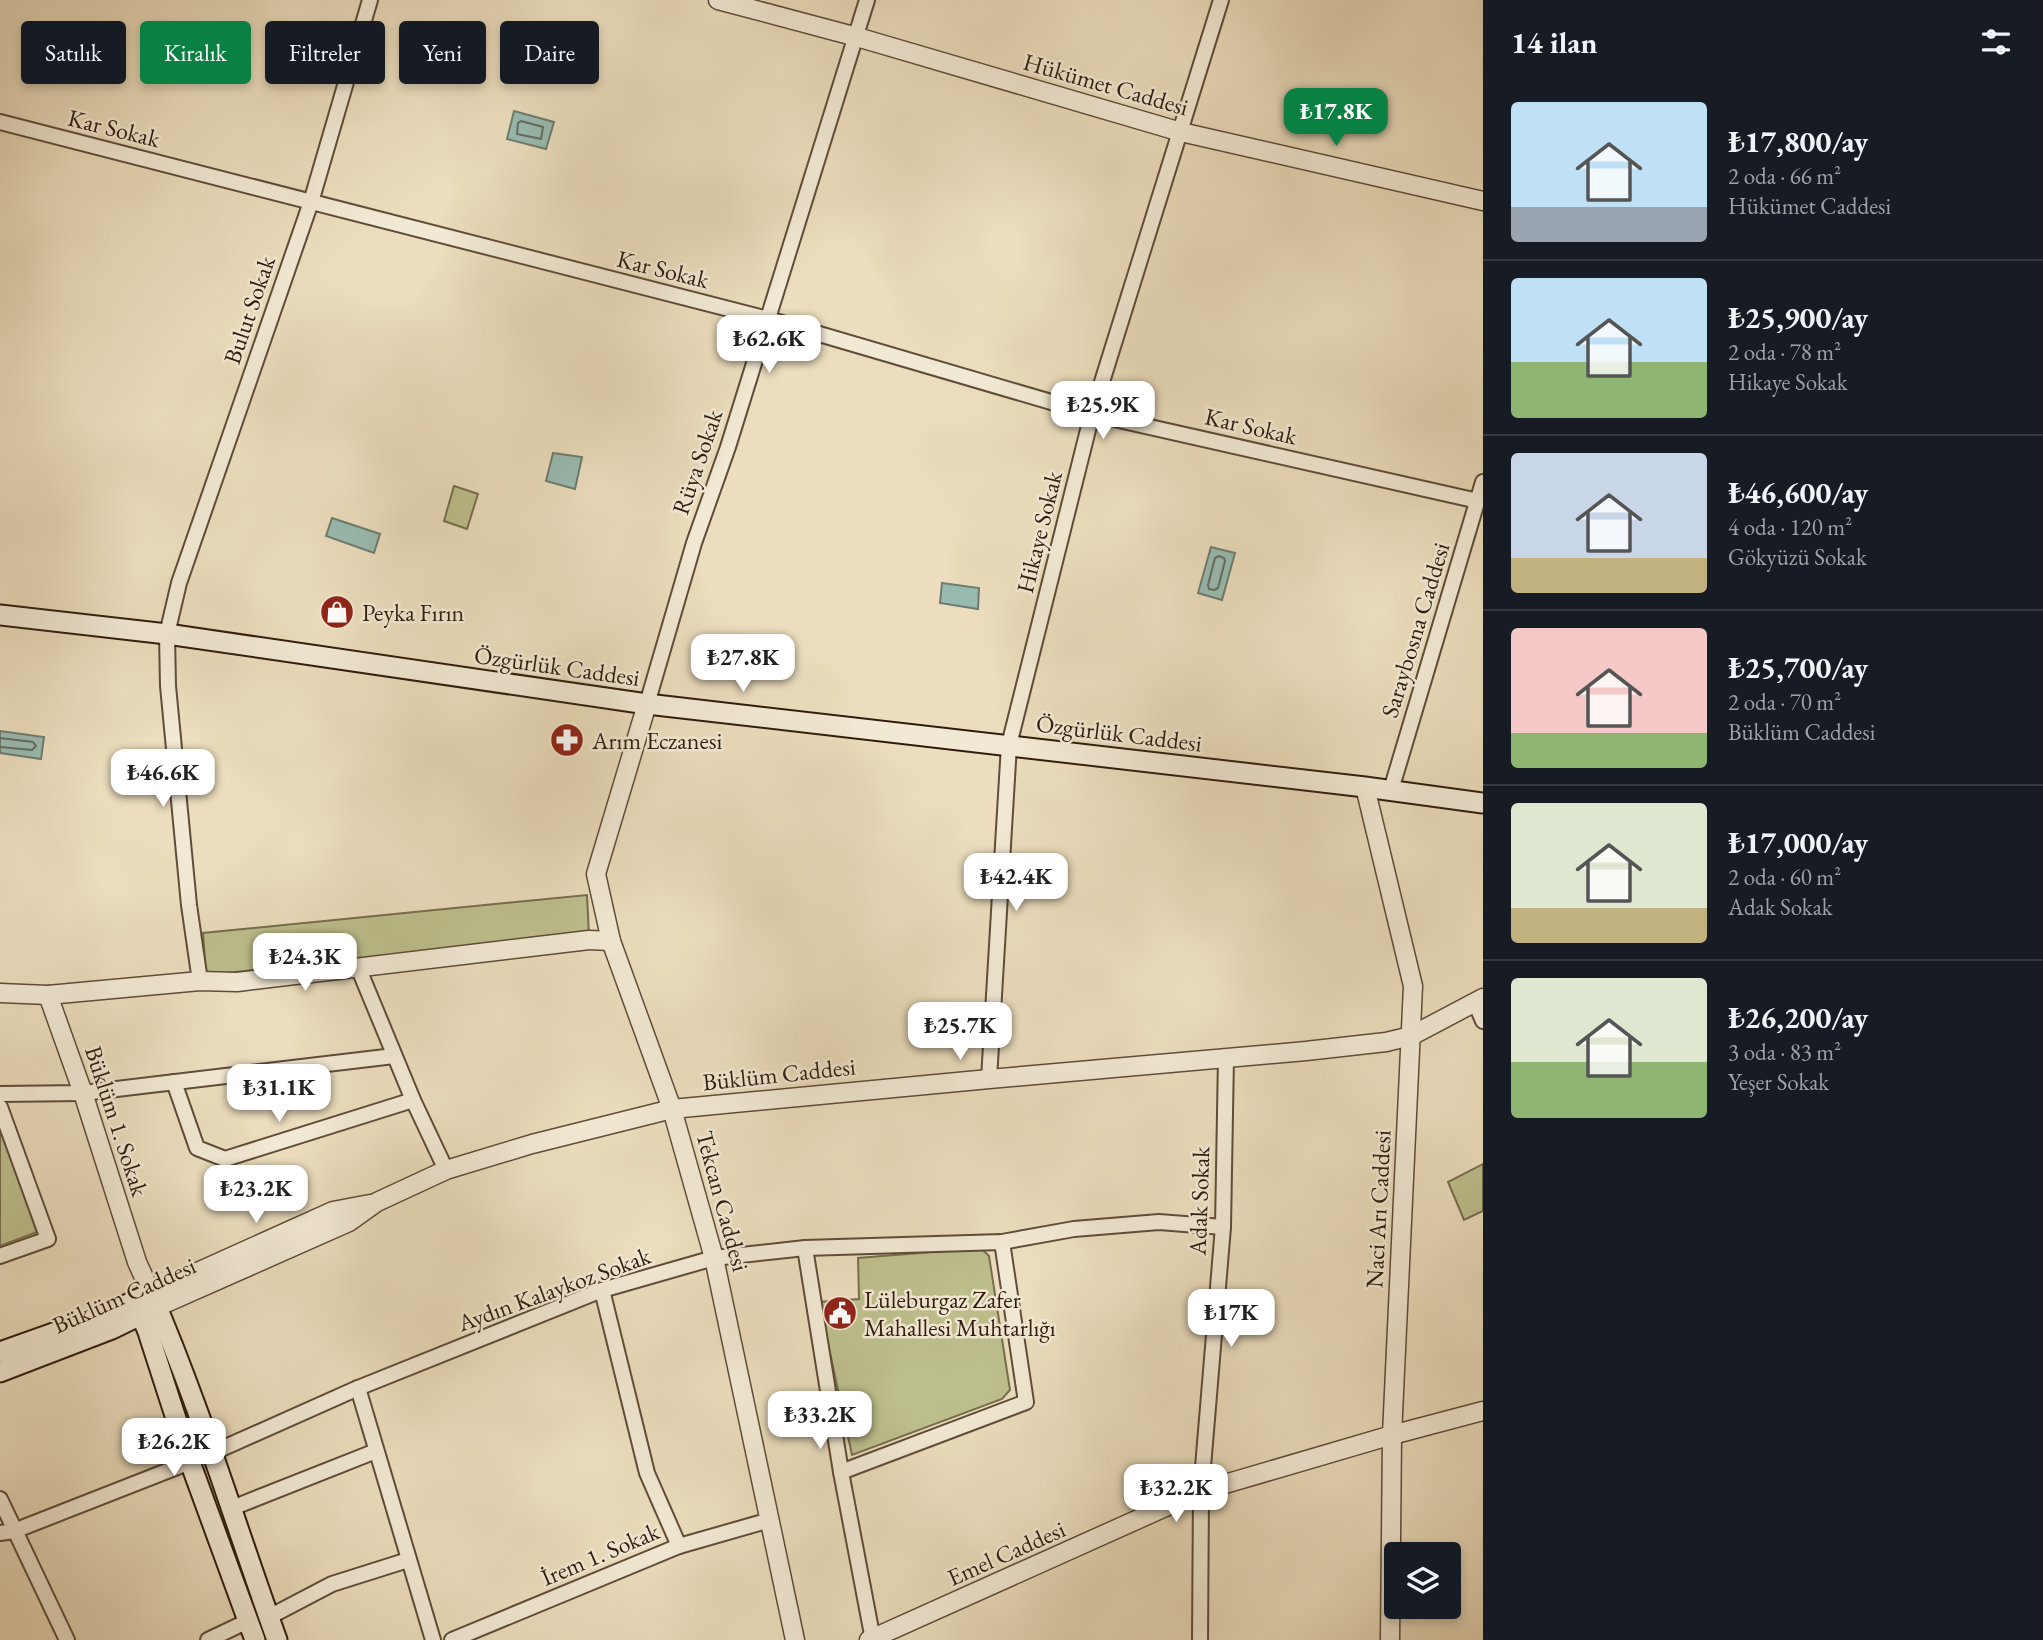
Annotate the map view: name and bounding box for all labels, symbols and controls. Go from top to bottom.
chip: Satılık [21,21,126,84]
chip: Kiralık [140,21,251,84]
chip: Filtreler [265,21,385,84]
chip: Yeni [399,21,486,84]
chip: Daire [500,21,599,84]
text: 14 ilan [1511,23,1597,62]
icon: filters [1977,23,2015,61]
street label: Hükümet Caddesi [1020,46,1192,122]
pin: ₺17.8K [1279,88,1393,148]
text: ₺17.8K [1300,96,1372,126]
street label: Kar Sokak [65,102,164,155]
text: ₺17,800/ay [1728,122,1868,161]
icon: home [1567,130,1651,214]
text: 2 oda · 66 m² [1728,161,1841,191]
text: Hükümet Caddesi [1728,191,1891,221]
street label: Kar Sokak [614,243,713,296]
street label: Bulut Sokak [216,251,282,368]
text: ₺25,900/ay [1728,298,1868,337]
icon: home [1567,306,1651,390]
pin: ₺62.6K [712,316,826,375]
text: ₺62.6K [733,323,805,353]
text: 2 oda · 78 m² [1728,337,1841,367]
text: Hikaye Sokak [1728,367,1848,397]
pin: ₺25.9K [1046,382,1160,441]
text: ₺25.9K [1067,389,1139,419]
street label: Kar Sokak [1202,400,1301,452]
street label: Rüya Sokak [665,405,730,519]
street label: Hikaye Sokak [1009,467,1069,596]
text: ₺46,600/ay [1728,473,1868,512]
icon: home [1567,481,1651,565]
text: 4 oda · 120 m² [1728,512,1852,542]
street label: Saraybosna Caddesi [1374,539,1456,721]
text: Gökyüzü Sokak [1728,542,1867,572]
shop icon: Peyka Fırın [318,593,356,631]
place label: Peyka Fırın [362,597,465,628]
pin: ₺27.8K [686,634,800,694]
street label: Özgürlük Caddesi [472,639,642,693]
text: ₺27.8K [707,642,779,672]
text: ₺25,700/ay [1728,648,1868,687]
icon: home [1567,656,1651,740]
text: 2 oda · 70 m² [1728,687,1841,717]
street label: Özgürlük Caddesi [1034,707,1204,759]
text: Büklüm Caddesi [1728,717,1875,747]
pharmacy icon: Arım Eczanesi [548,721,586,759]
place label: Arım Eczanesi [591,725,722,756]
pin: ₺46.6K [106,750,220,809]
text: ₺46.6K [127,757,199,787]
text: ₺17,000/ay [1728,823,1868,862]
icon: home [1567,831,1651,915]
pin: ₺42.4K [959,853,1073,913]
text: ₺42.4K [980,861,1052,891]
text: 2 oda · 60 m² [1728,862,1841,892]
text: Adak Sokak [1728,892,1833,922]
pin: ₺24.3K [248,934,362,993]
text: ₺24.3K [269,941,341,971]
text: ₺26,200/ay [1728,998,1868,1037]
pin: ₺25.7K [903,1002,1017,1062]
icon: home [1567,1006,1651,1090]
text: ₺25.7K [924,1010,996,1040]
text: 3 oda · 83 m² [1728,1037,1841,1067]
street label: Büklüm 1. Sokak [78,1042,156,1201]
street label: Büklüm Caddesi [701,1051,857,1097]
pin: ₺31.1K [222,1064,336,1124]
text: Yeşer Sokak [1728,1067,1829,1097]
text: ₺31.1K [243,1072,315,1102]
street label: Tekcan Caddesi [689,1127,757,1275]
street label: Naci Arı Caddesi [1358,1129,1398,1289]
street label: Adak Sokak [1182,1145,1216,1257]
pin: ₺23.2K [199,1166,313,1225]
text: ₺23.2K [220,1173,292,1203]
street label: Aydın Kalaykoz Sokak [452,1239,655,1339]
street label: Büklüm Caddesi [47,1250,201,1340]
place label: Lüleburgaz Zafer Mahallesi Muhtarlığı [864,1284,1056,1343]
pin: ₺17K [1190,1290,1272,1349]
public building icon: Lüleburgaz Zafer Mahallesi Muhtarlığı [821,1294,859,1332]
text: ₺17K [1204,1297,1258,1327]
pin: ₺33.2K [763,1392,877,1451]
text: ₺33.2K [784,1399,856,1429]
pin: ₺26.2K [117,1418,231,1478]
text: ₺26.2K [138,1426,210,1456]
pin: ₺32.2K [1119,1464,1233,1524]
text: ₺32.2K [1140,1472,1212,1502]
street label: Emel Caddesi [942,1513,1070,1593]
street label: İrem 1. Sokak [536,1515,665,1593]
map controls [1384,1542,1461,1619]
button: layers [1384,1542,1461,1619]

